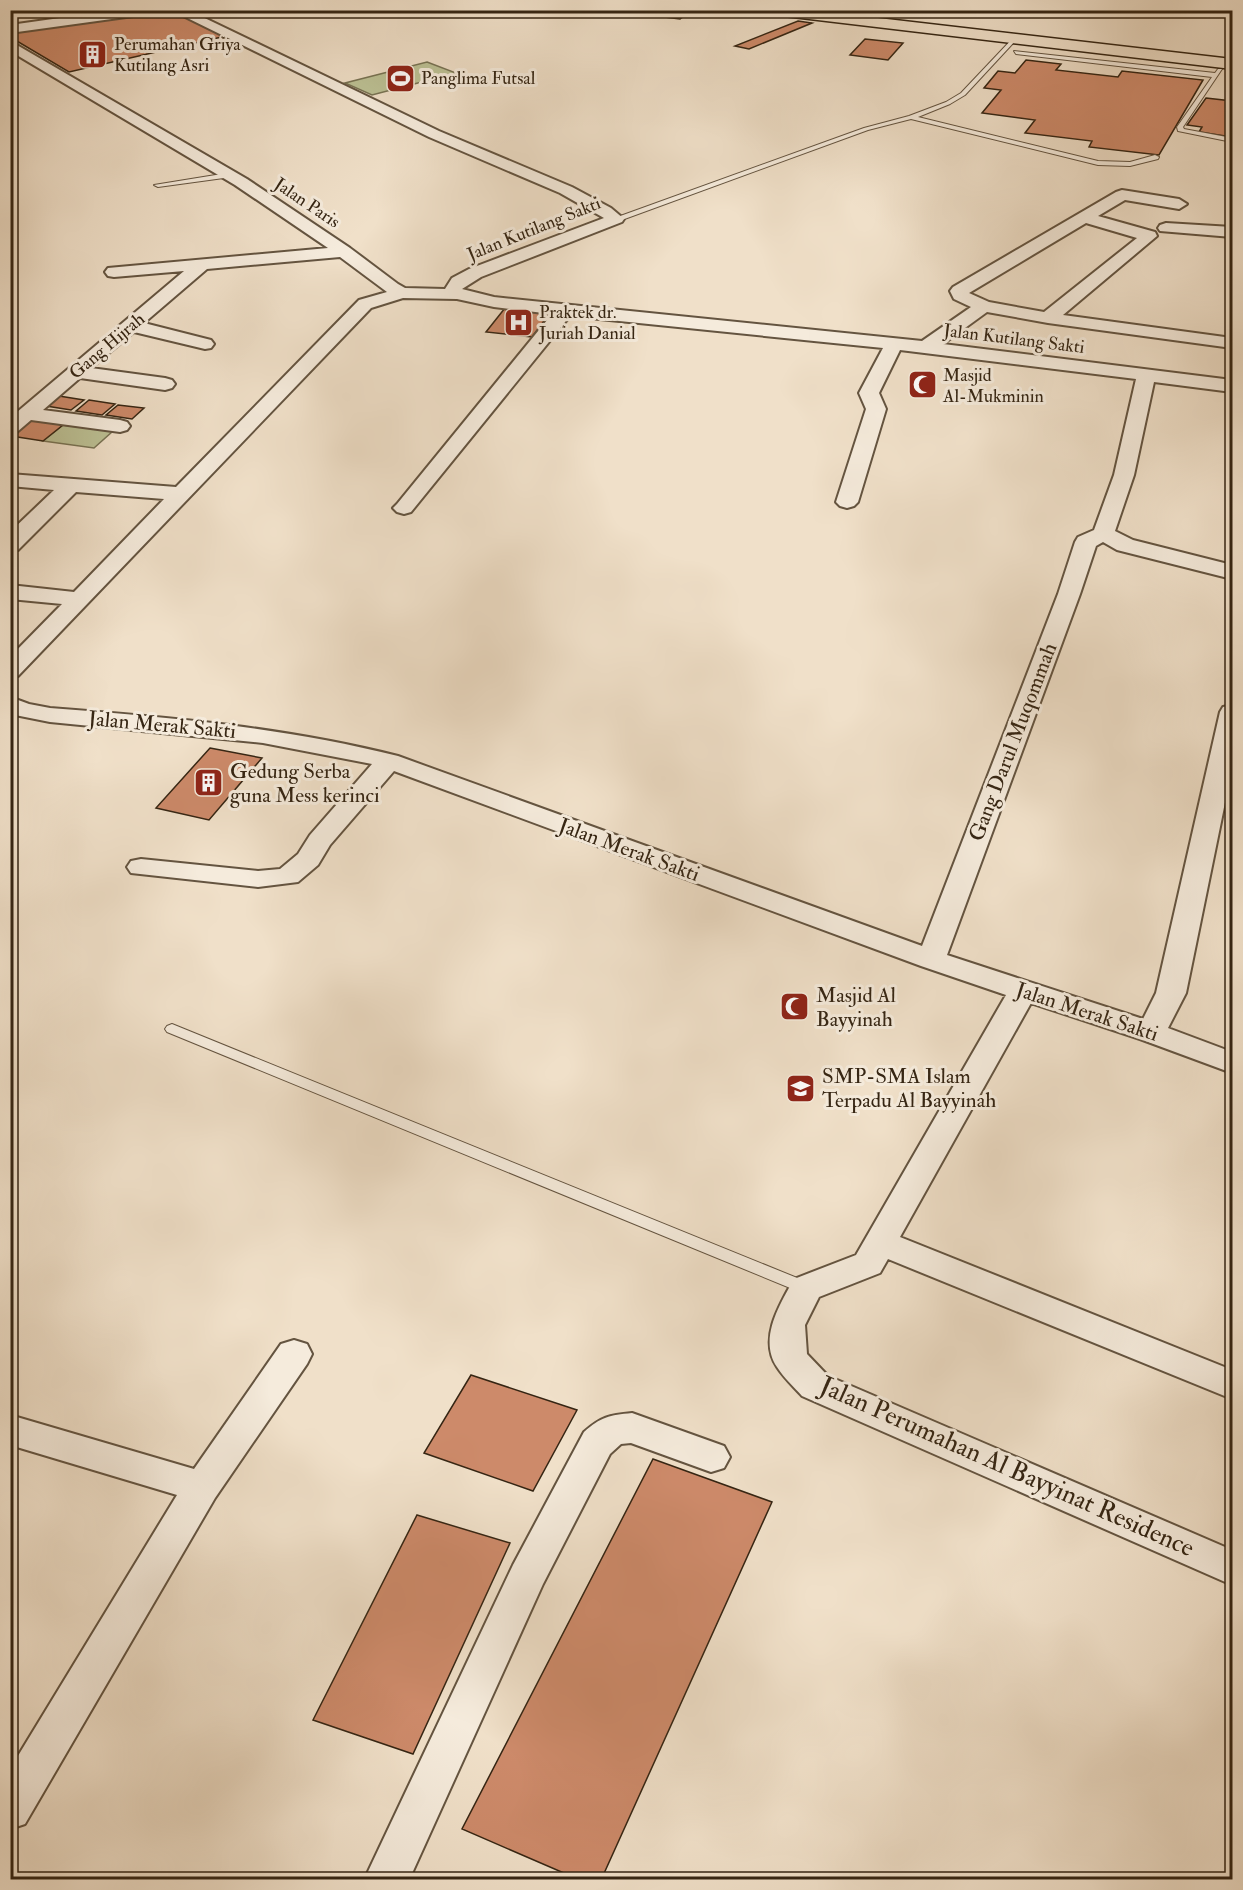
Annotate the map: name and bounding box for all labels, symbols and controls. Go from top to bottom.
place label: Perumahan Griya Kutilang Asri [114,33,241,77]
building icon: Perumahan Griya Kutilang Asri [77,38,109,70]
sports icon: Panglima Futsal [384,62,416,94]
place label: Panglima Futsal [421,67,536,90]
street label: Jalan Paris [269,172,344,233]
street label: Jalan Kutilang Sakti [463,192,604,267]
place label: Praktek dr. Juriah Danial [538,301,636,345]
hospital icon: Praktek dr. Juriah Danial [502,306,534,338]
street label: Gang Hijrah [64,307,150,384]
street label: Jalan Kutilang Sakti [941,319,1086,359]
place label: Masjid Al-Mukminin [942,364,1044,408]
mosque icon: Masjid Al-Mukminin [906,369,938,401]
street label: Gang Darul Muqommah [963,639,1063,845]
street label: Jalan Merak Sakti [86,705,237,745]
place label: Gedung Serba guna Mess kerinci [230,758,380,809]
building icon: Gedung Serba guna Mess kerinci [193,767,225,799]
street label: Jalan Merak Sakti [554,812,704,888]
street label: Jalan Merak Sakti [1011,976,1162,1048]
place label: Masjid Al Bayyinah [816,982,896,1033]
mosque icon: Masjid Al Bayyinah [779,991,811,1023]
place label: SMP-SMA Islam Terpadu Al Bayyinah [822,1063,996,1114]
school or university icon: SMP-SMA Islam Terpadu Al Bayyinah [785,1072,817,1104]
street label: Jalan Perumahan Al Bayyinat Residence [814,1369,1199,1564]

